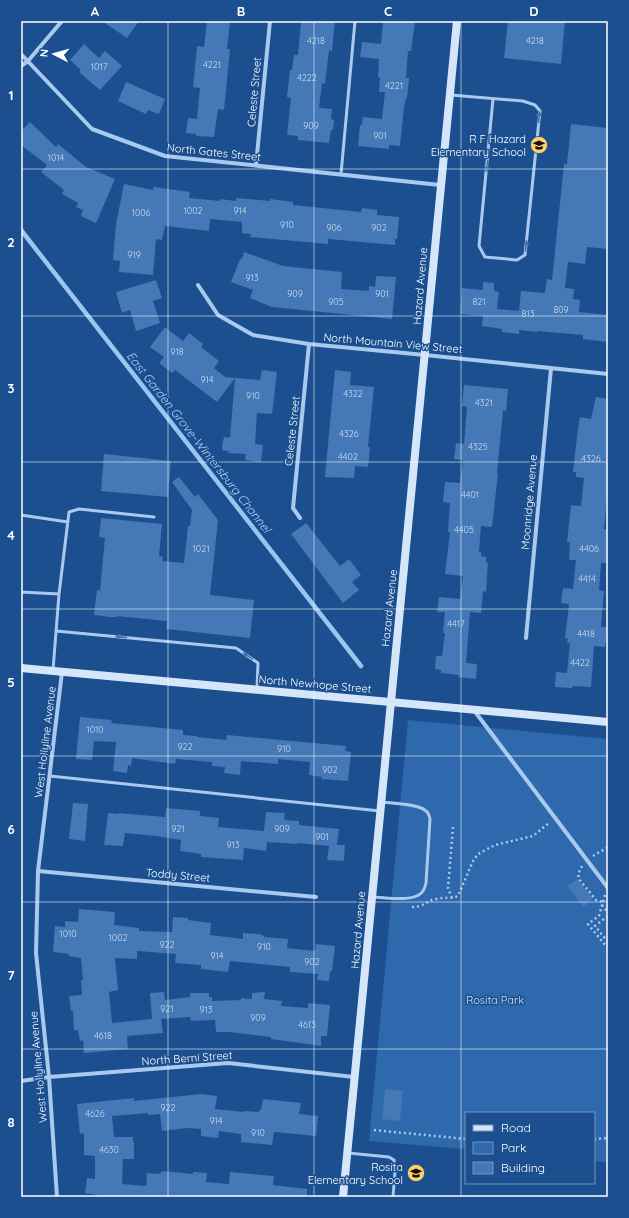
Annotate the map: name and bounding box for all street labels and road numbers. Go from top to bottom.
street label: Celeste Street [244,56,264,128]
street label: North Gates Street [166,140,262,164]
street label: Hazard Avenue [410,247,430,325]
street label: North Mountain View Street [323,330,463,356]
street label: Celeste Street [281,395,303,467]
street label: Moonridge Avenue [518,454,540,550]
street label: Hazard Avenue [378,569,400,647]
street label: North Newhope Street [258,672,372,696]
street label: West Hollyline Avenue [31,685,59,799]
street label: Toddy Street [145,865,211,885]
street label: Hazard Avenue [348,891,368,969]
street label: West Hollyline Avenue [26,1010,50,1124]
street label: North Berni Street [141,1048,233,1068]

